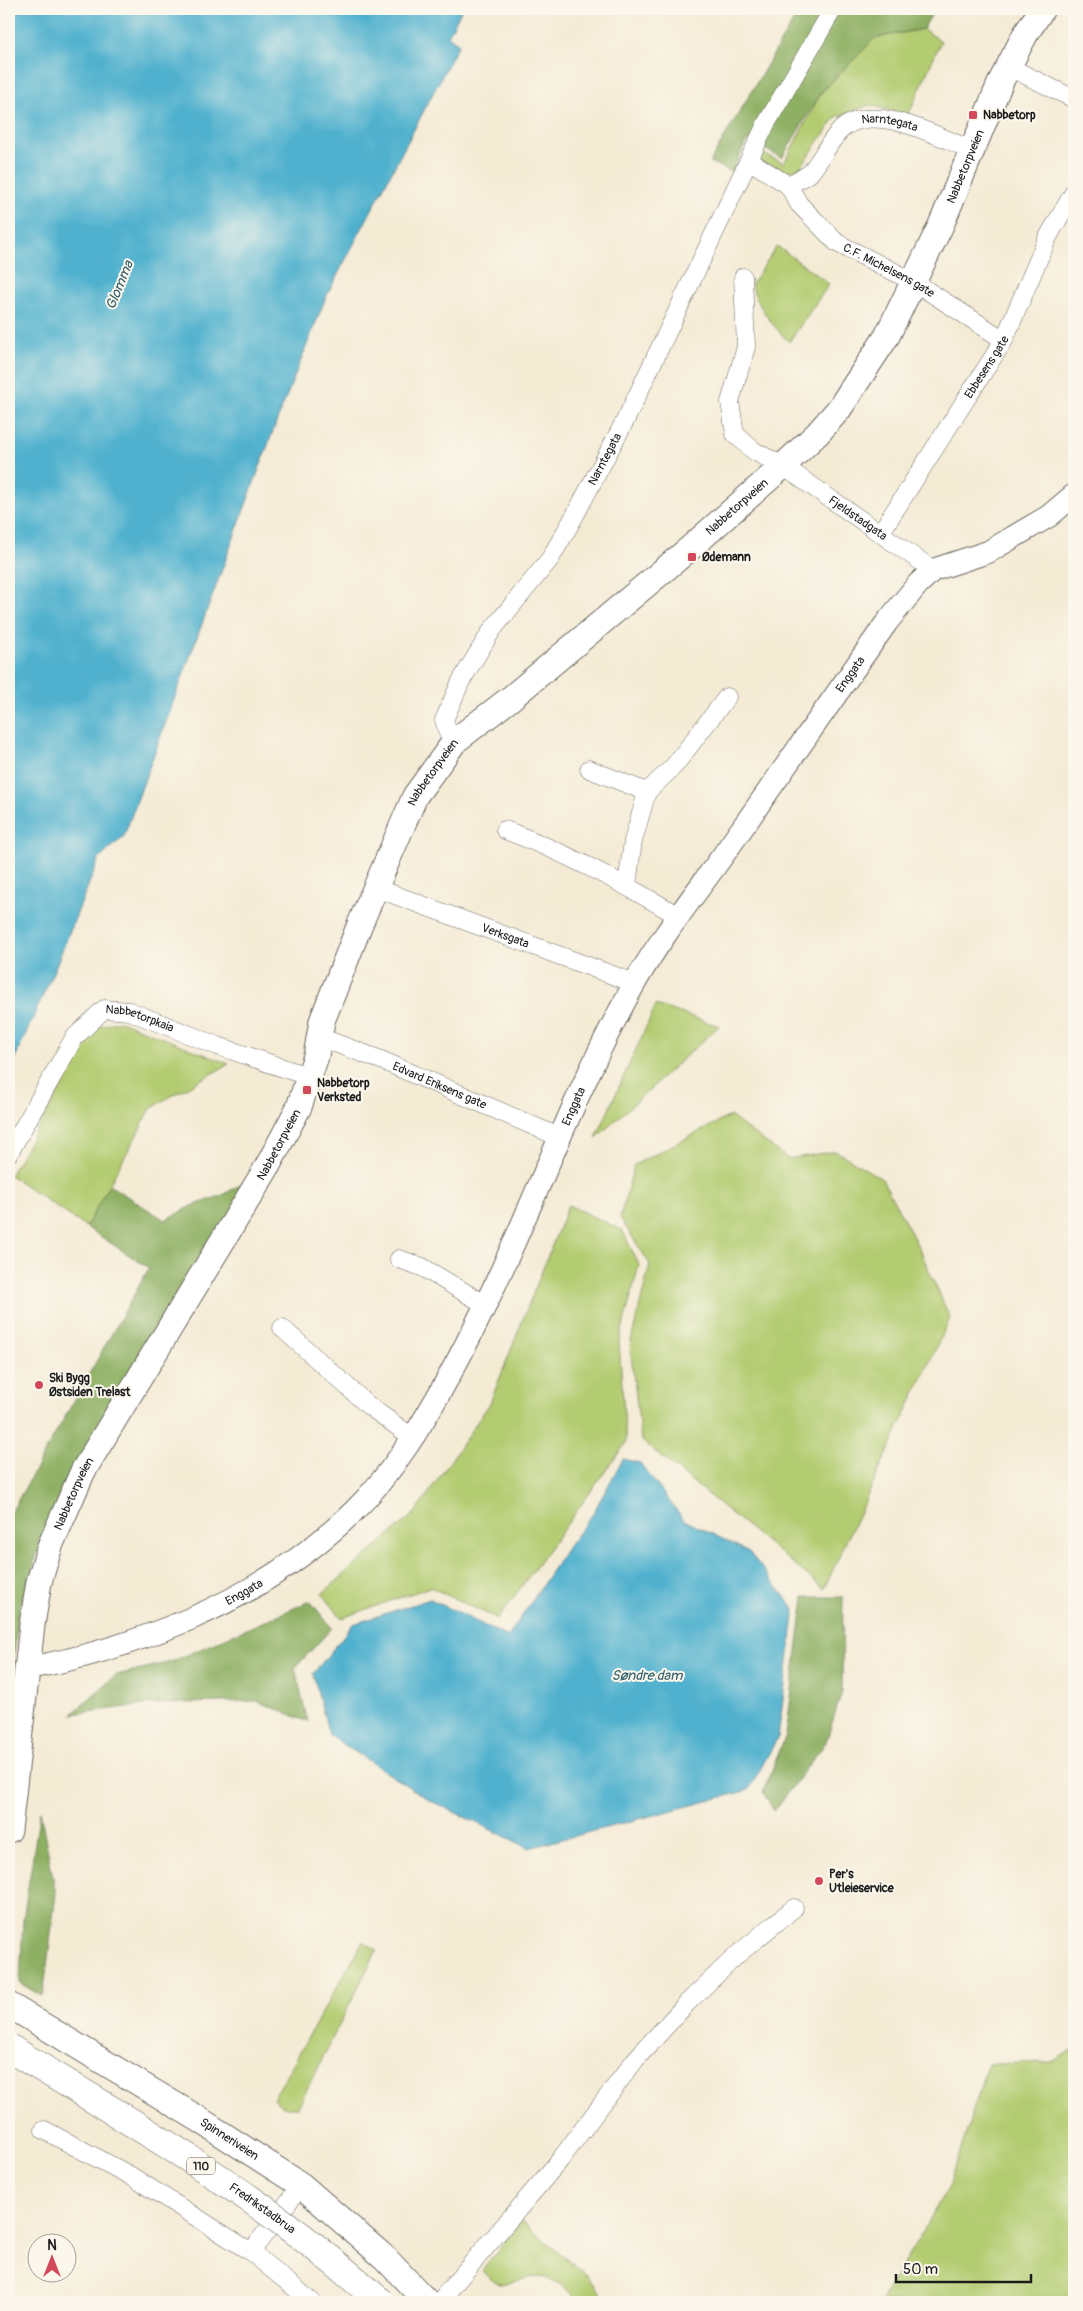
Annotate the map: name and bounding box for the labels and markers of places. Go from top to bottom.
place label: Nabbetorp [983,108,1036,123]
marker: Nabbetorp [967,109,979,121]
place label: Ødemann [702,550,751,565]
marker: Ødemann [686,551,698,563]
place label: Nabbetorp Verksted [317,1076,370,1105]
marker: Nabbetorp Verksted [301,1084,313,1096]
place label: Ski Bygg Østsiden Trelast [49,1371,131,1400]
marker: Ski Bygg Østsiden Trelast [33,1379,45,1391]
place label: Per's Utleieservice [829,1867,895,1896]
marker: Per's Utleieservice [813,1875,825,1887]

